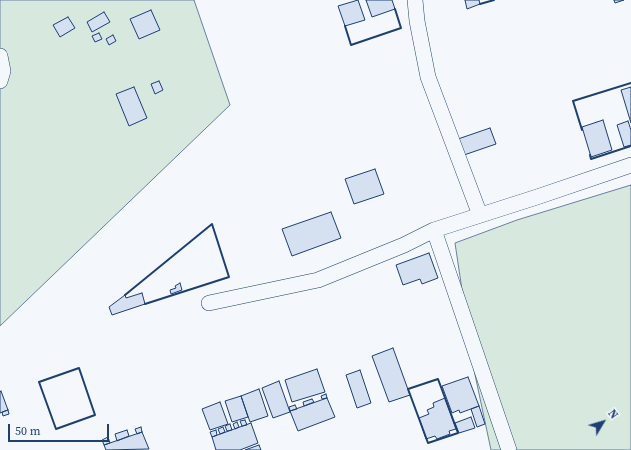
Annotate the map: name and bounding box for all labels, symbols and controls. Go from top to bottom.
north arrow [583,402,623,442]
text: N [604,407,621,422]
scale bar [10,416,111,442]
text: 50 m [15,423,41,439]

